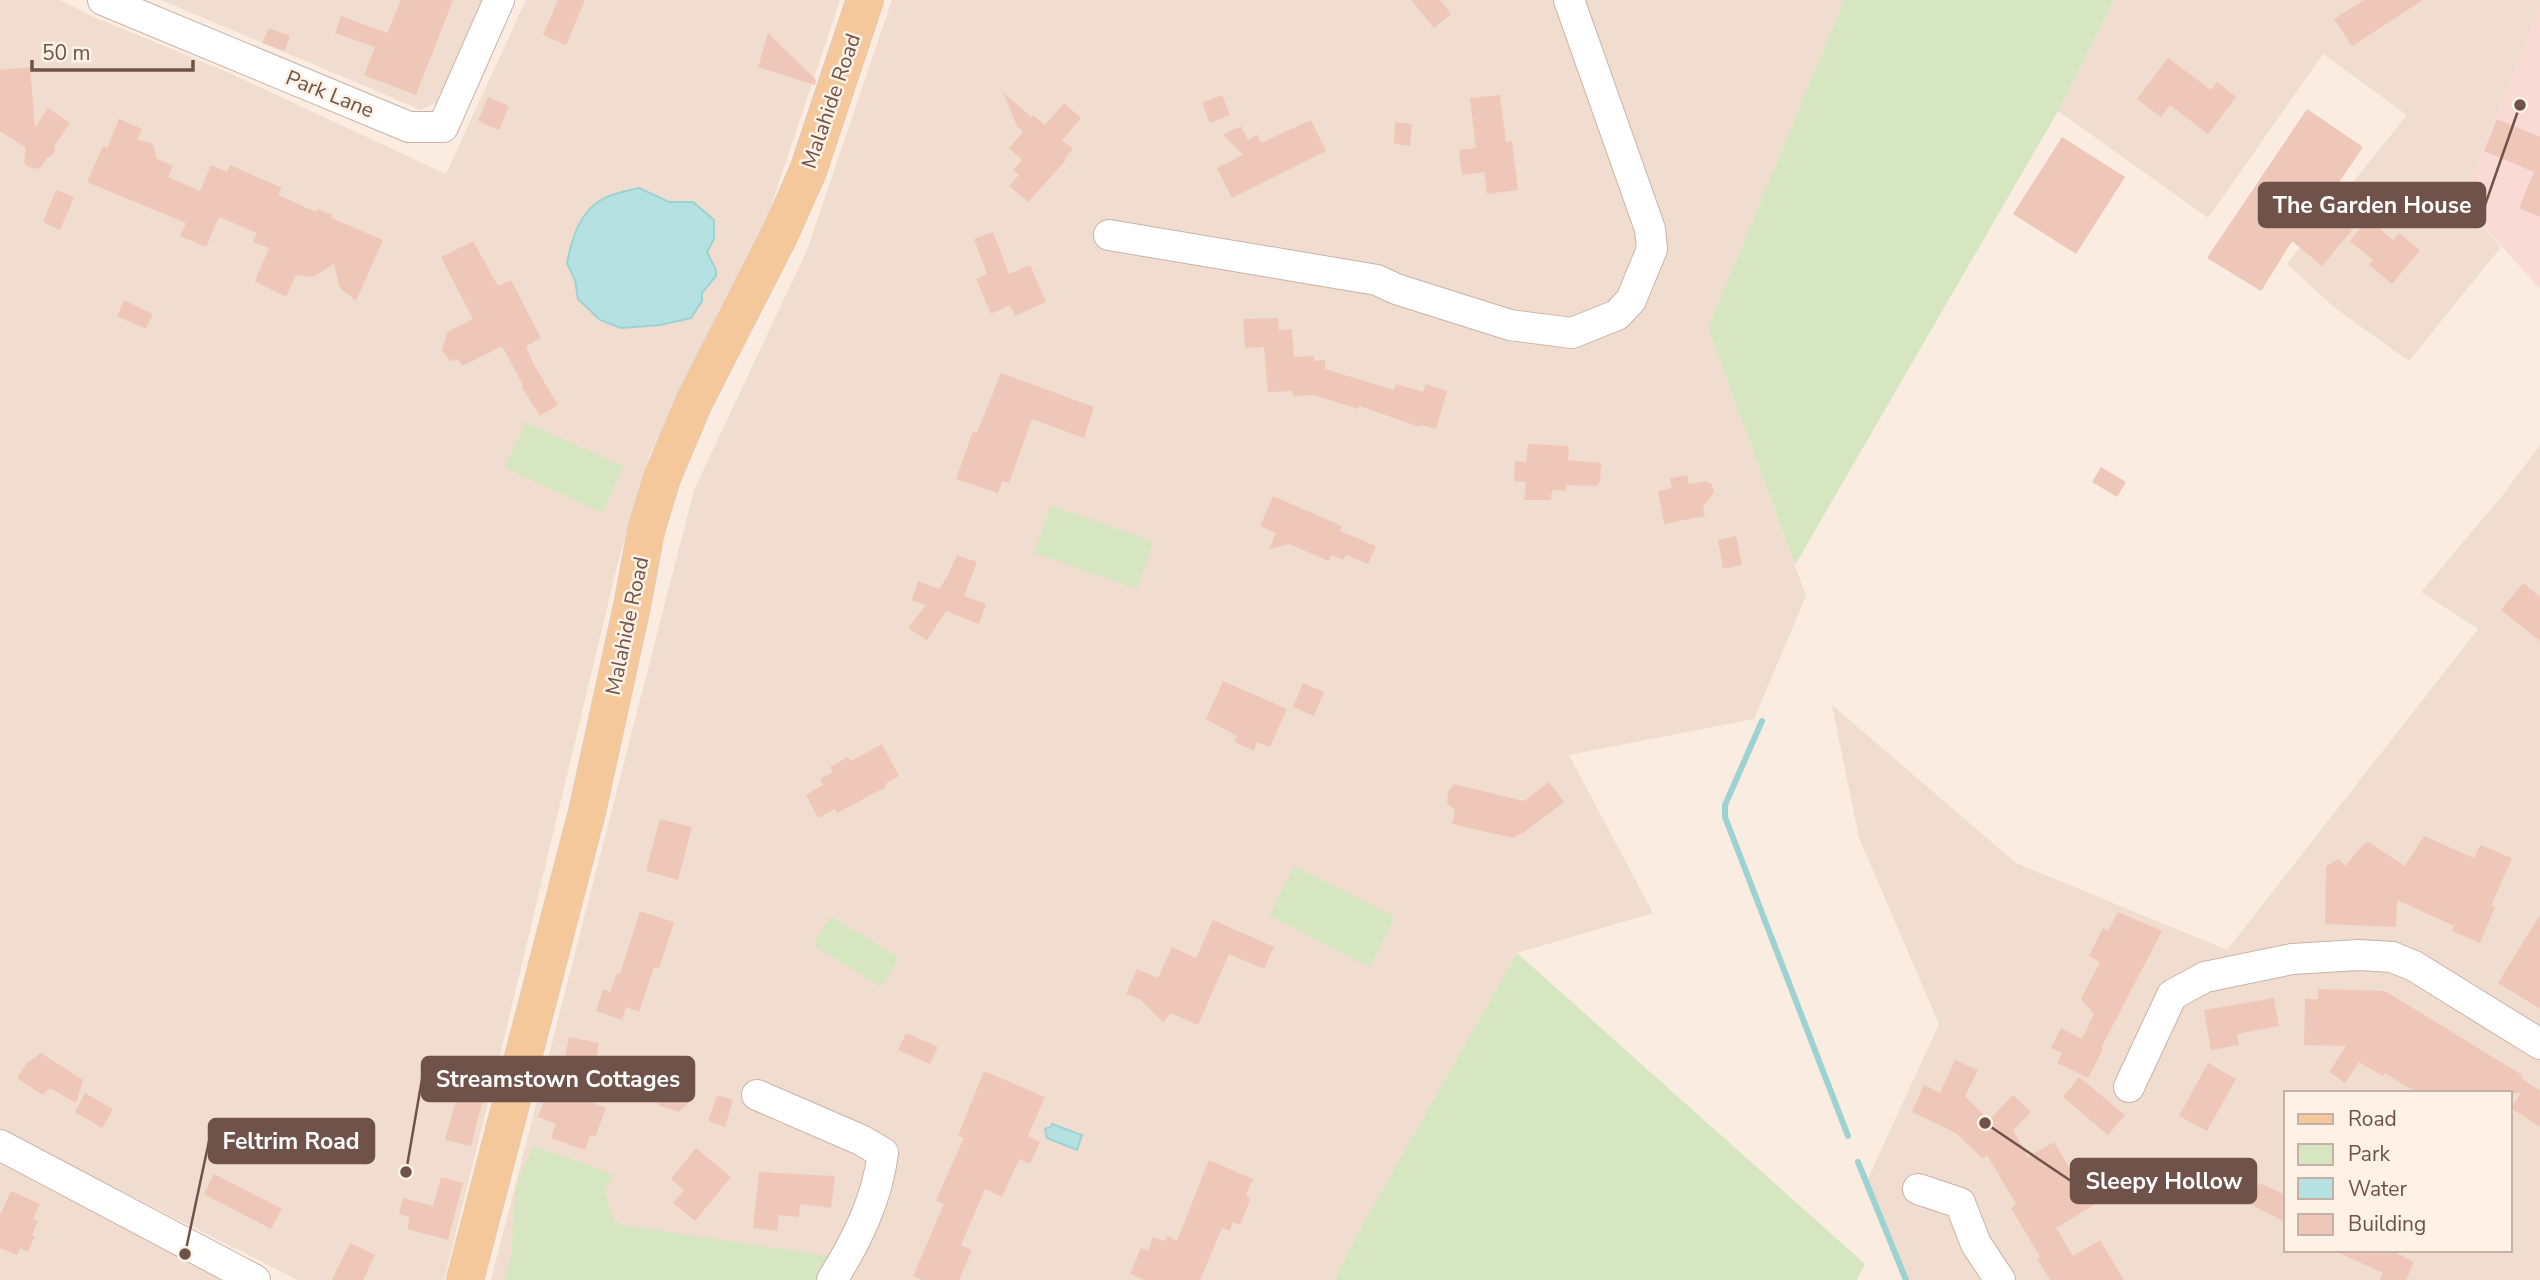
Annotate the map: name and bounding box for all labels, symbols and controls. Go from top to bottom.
scale bar [32,28,192,72]
street label: Malahide Road [795,30,867,172]
text: 50 m [42,39,91,67]
street label: Park Lane [282,64,378,124]
callout: The Garden House [2259,183,2485,227]
text: The Garden House [2273,190,2471,221]
street label: Malahide Road [599,554,655,698]
callout: Streamstown Cottages [422,1057,694,1101]
text: Streamstown Cottages [436,1064,680,1095]
legend [2284,1091,2512,1252]
text: Road [2348,1105,2397,1133]
callout: Feltrim Road [209,1119,374,1163]
text: Feltrim Road [222,1126,360,1157]
text: Park [2348,1140,2390,1168]
callout: Sleepy Hollow [2071,1159,2256,1203]
text: Sleepy Hollow [2086,1166,2243,1197]
text: Water [2348,1175,2407,1203]
text: Building [2348,1210,2426,1238]

